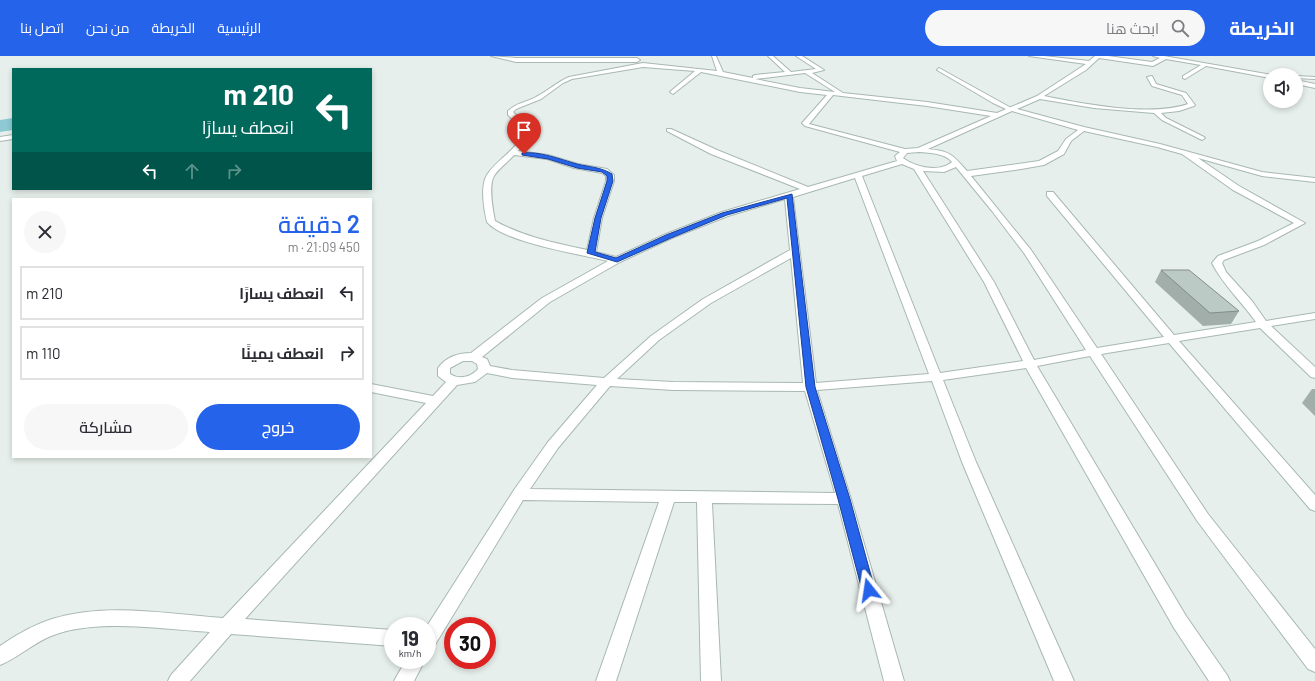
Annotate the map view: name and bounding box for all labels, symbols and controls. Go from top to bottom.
search box [925,10,1205,46]
text: الخريطة [1229,16,1295,39]
icon: search [1169,17,1191,39]
text: اتصل بنا [20,19,64,36]
text: من نحن [86,19,130,36]
text: الخريطة [152,19,195,36]
text: الرئيسية [217,19,261,36]
text: ابحث هنا [1106,19,1159,37]
map controls [1263,68,1303,108]
button: sound [1263,68,1303,108]
text: 210 m [224,77,294,111]
icon: left [308,84,360,136]
pin [507,113,541,154]
text: انعطف يسارًا [202,116,294,138]
icon: arrive [513,119,535,141]
icon: left [139,160,161,182]
icon: ahead [181,160,203,182]
icon: right [223,160,245,182]
text: 2 دقيقة [278,209,360,238]
button: close [24,211,66,253]
text: 450 m · 21:09 [288,239,360,255]
icon: left [336,282,358,304]
text: 210 m [26,284,63,302]
text: انعطف يسارًا [239,284,324,302]
icon: right [336,342,358,364]
text: 110 m [26,344,60,362]
text: انعطف يمينًا [241,344,324,362]
button: مشاركة [24,404,188,450]
button: خروج [196,404,360,450]
position arrow [848,569,890,611]
speed limit sign: 30 [444,617,496,669]
text: 19 [401,626,419,650]
text: km/h [399,647,421,659]

